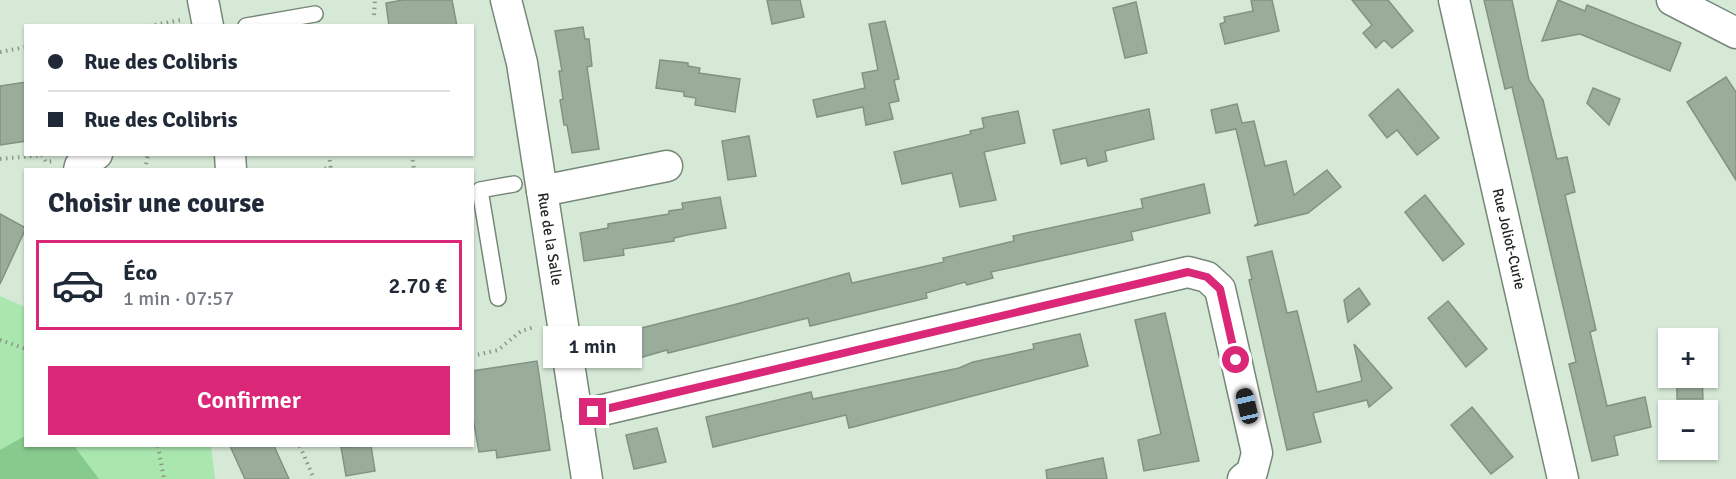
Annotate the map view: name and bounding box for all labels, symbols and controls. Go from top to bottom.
text: Rue des Colibris [84,48,237,75]
text: Rue des Colibris [84,106,237,133]
text: Choisir une course [48,187,265,220]
street label: Rue Joliot-Curie [1489,187,1529,291]
street label: Rue de la Salle [534,191,566,287]
icon: car [51,258,105,312]
text: Éco [123,259,157,286]
text: 2.70 € [389,272,447,299]
text: 1 min · 07:57 [123,286,234,311]
callout: 1 min [544,325,642,367]
map controls [1658,328,1718,460]
button: + [1658,328,1718,388]
text: 1 min [569,334,616,359]
route start [1222,346,1249,373]
button: Confirmer [48,366,450,435]
car [1234,386,1260,426]
route end [579,398,606,425]
button: − [1658,400,1718,460]

